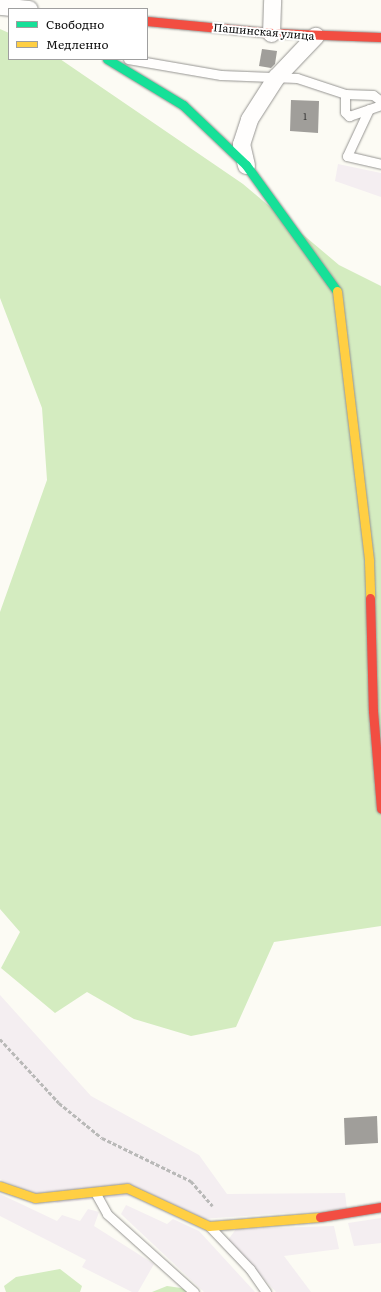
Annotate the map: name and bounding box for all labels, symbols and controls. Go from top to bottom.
legend [8,8,148,60]
text: Свободно [46,15,104,33]
street label: Пашинская улица [213,20,315,42]
text: Медленно [46,35,109,53]
house number: 1 [303,111,307,121]

